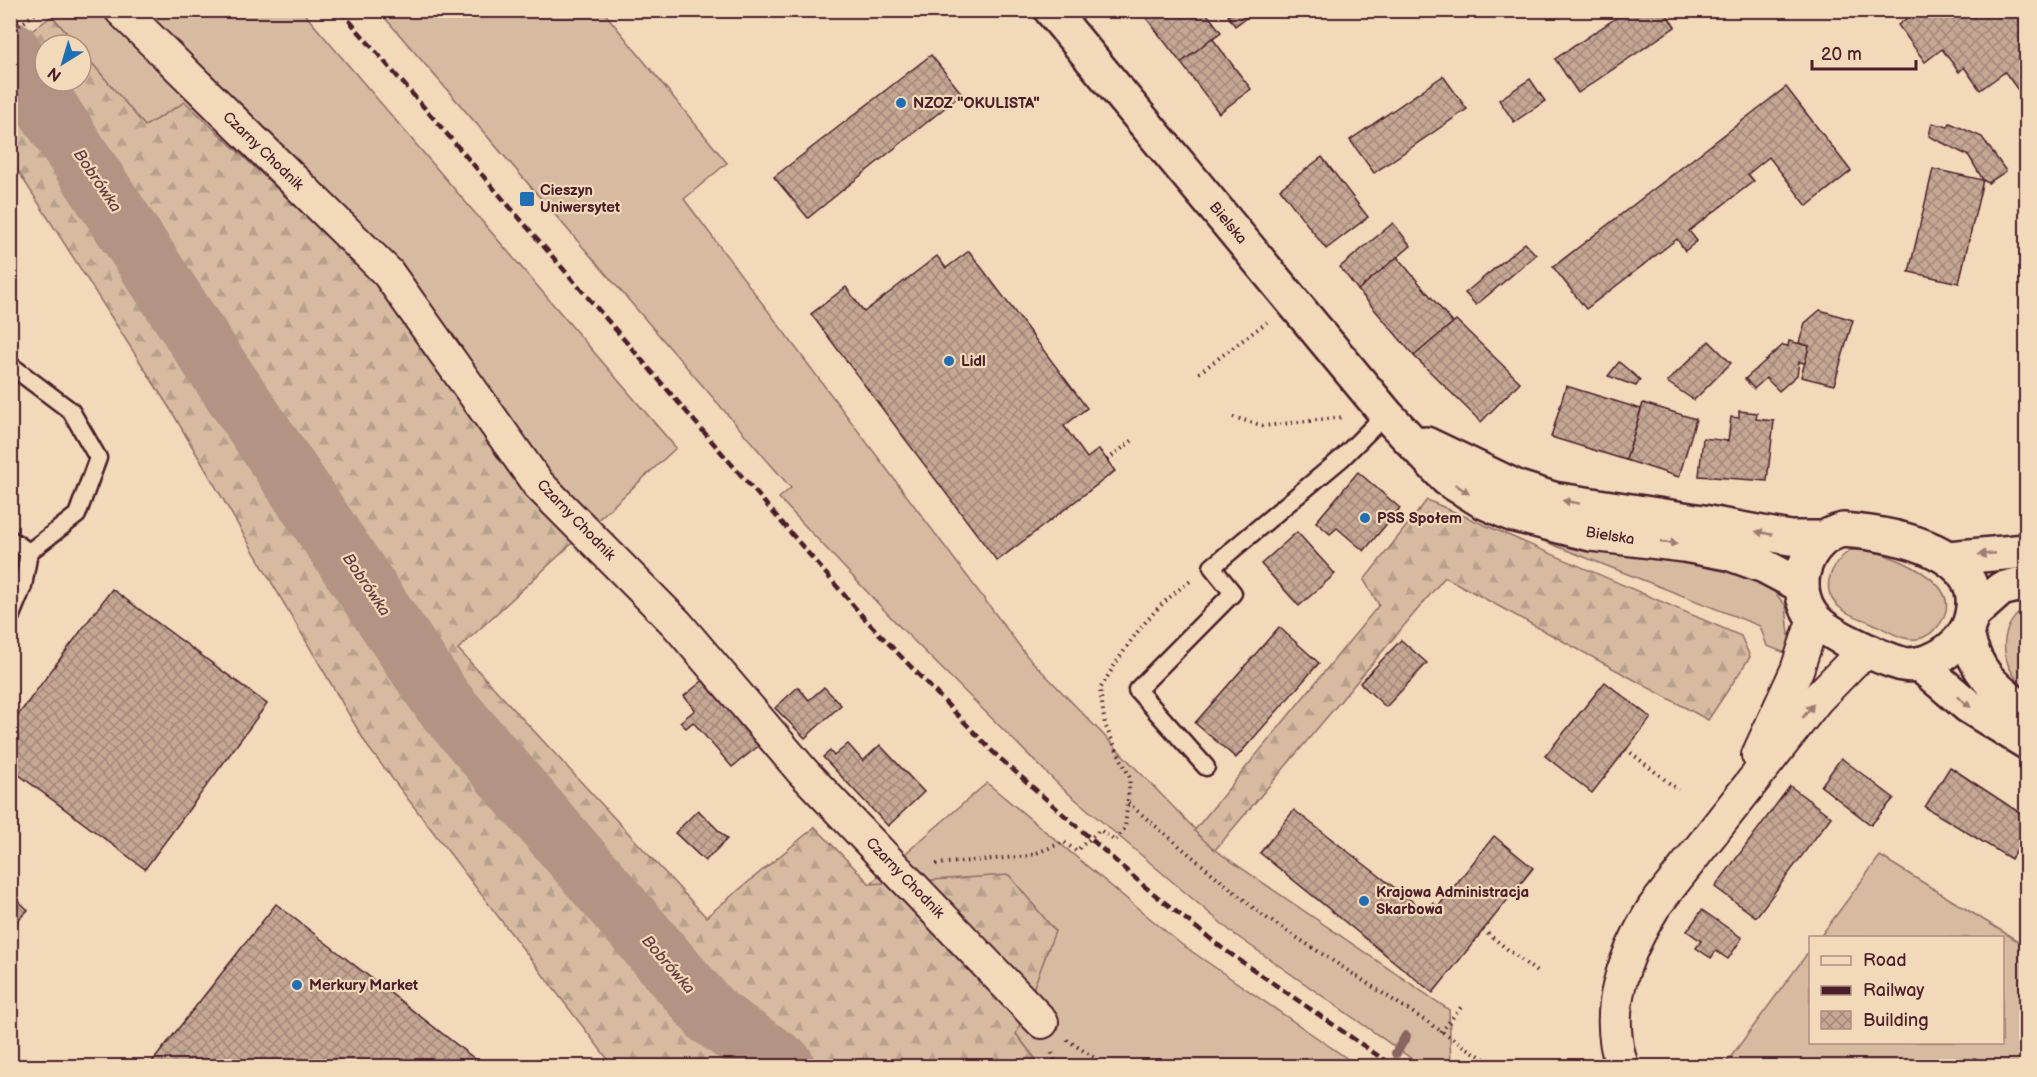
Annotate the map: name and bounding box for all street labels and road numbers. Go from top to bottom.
street label: Czarny Chodnik [219,108,308,195]
street label: Bielska [1205,198,1251,248]
street label: Czarny Chodnik [533,476,620,565]
street label: Bielska [1584,523,1636,549]
street label: Czarny Chodnik [862,834,949,923]

